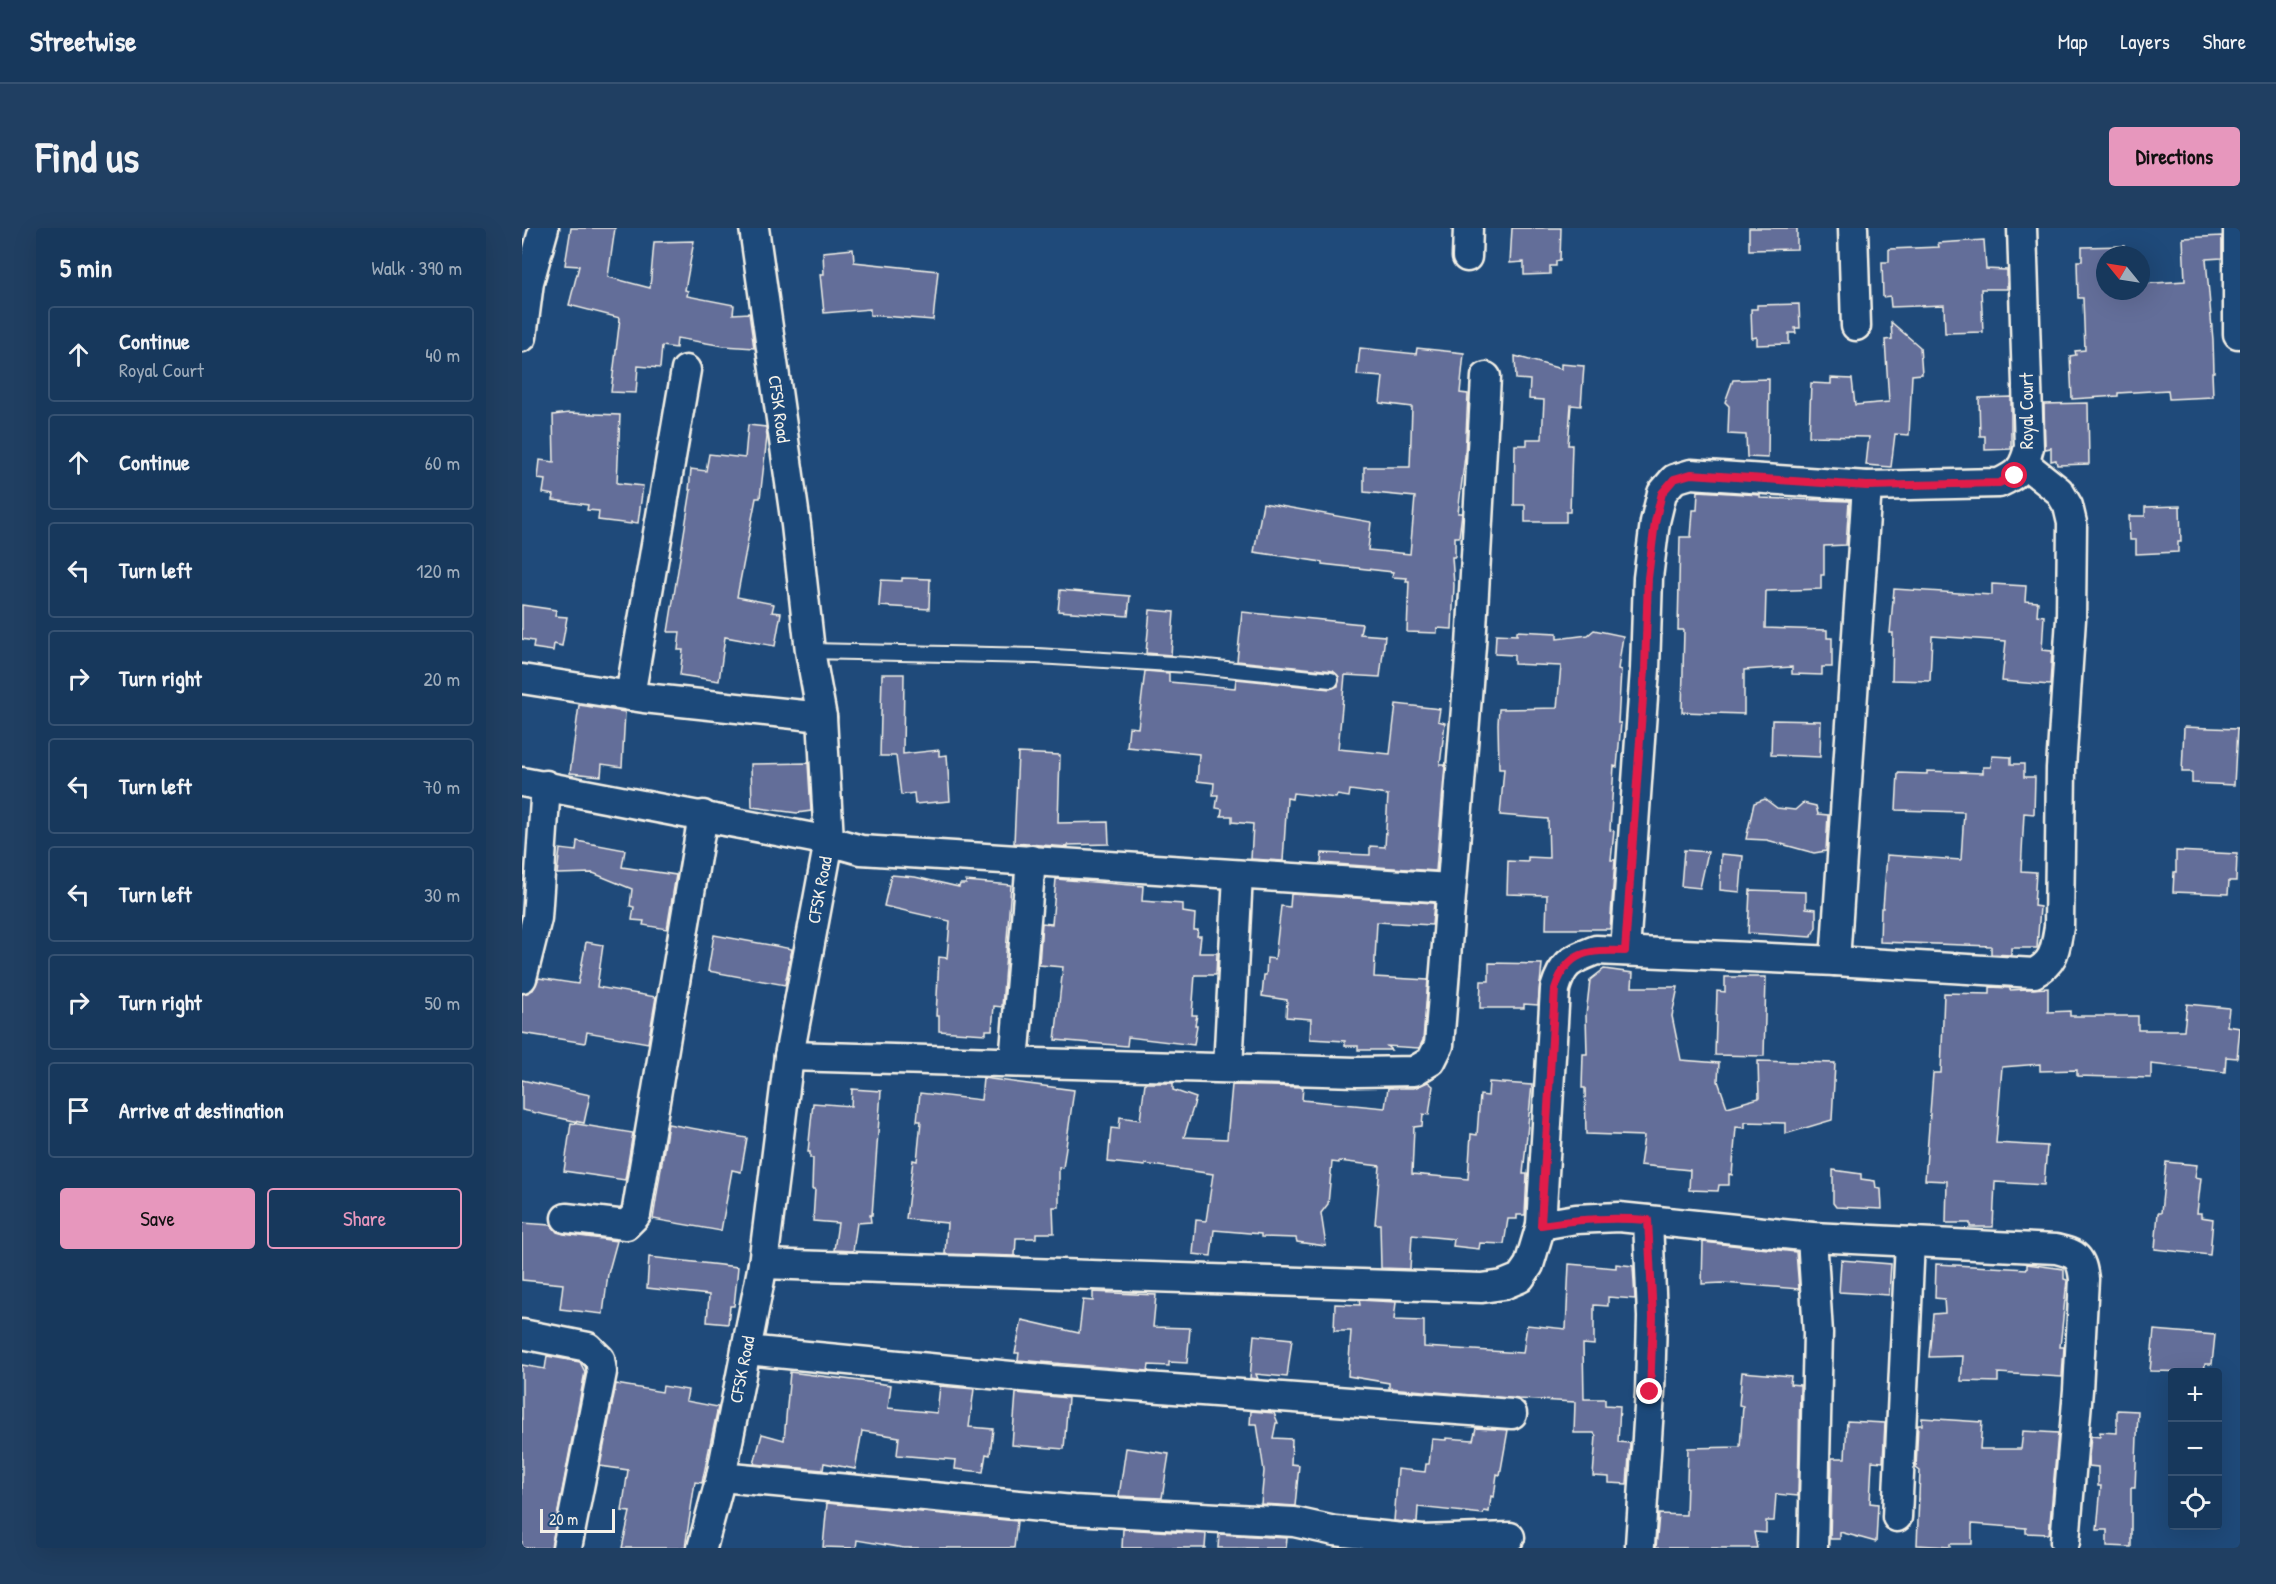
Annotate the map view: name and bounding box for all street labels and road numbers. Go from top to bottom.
street label: Royal Court [2014,372,2039,449]
street label: CFSK Road [762,374,797,444]
street label: CFSK Road [801,854,838,926]
street label: CFSK Road [723,1334,761,1405]

